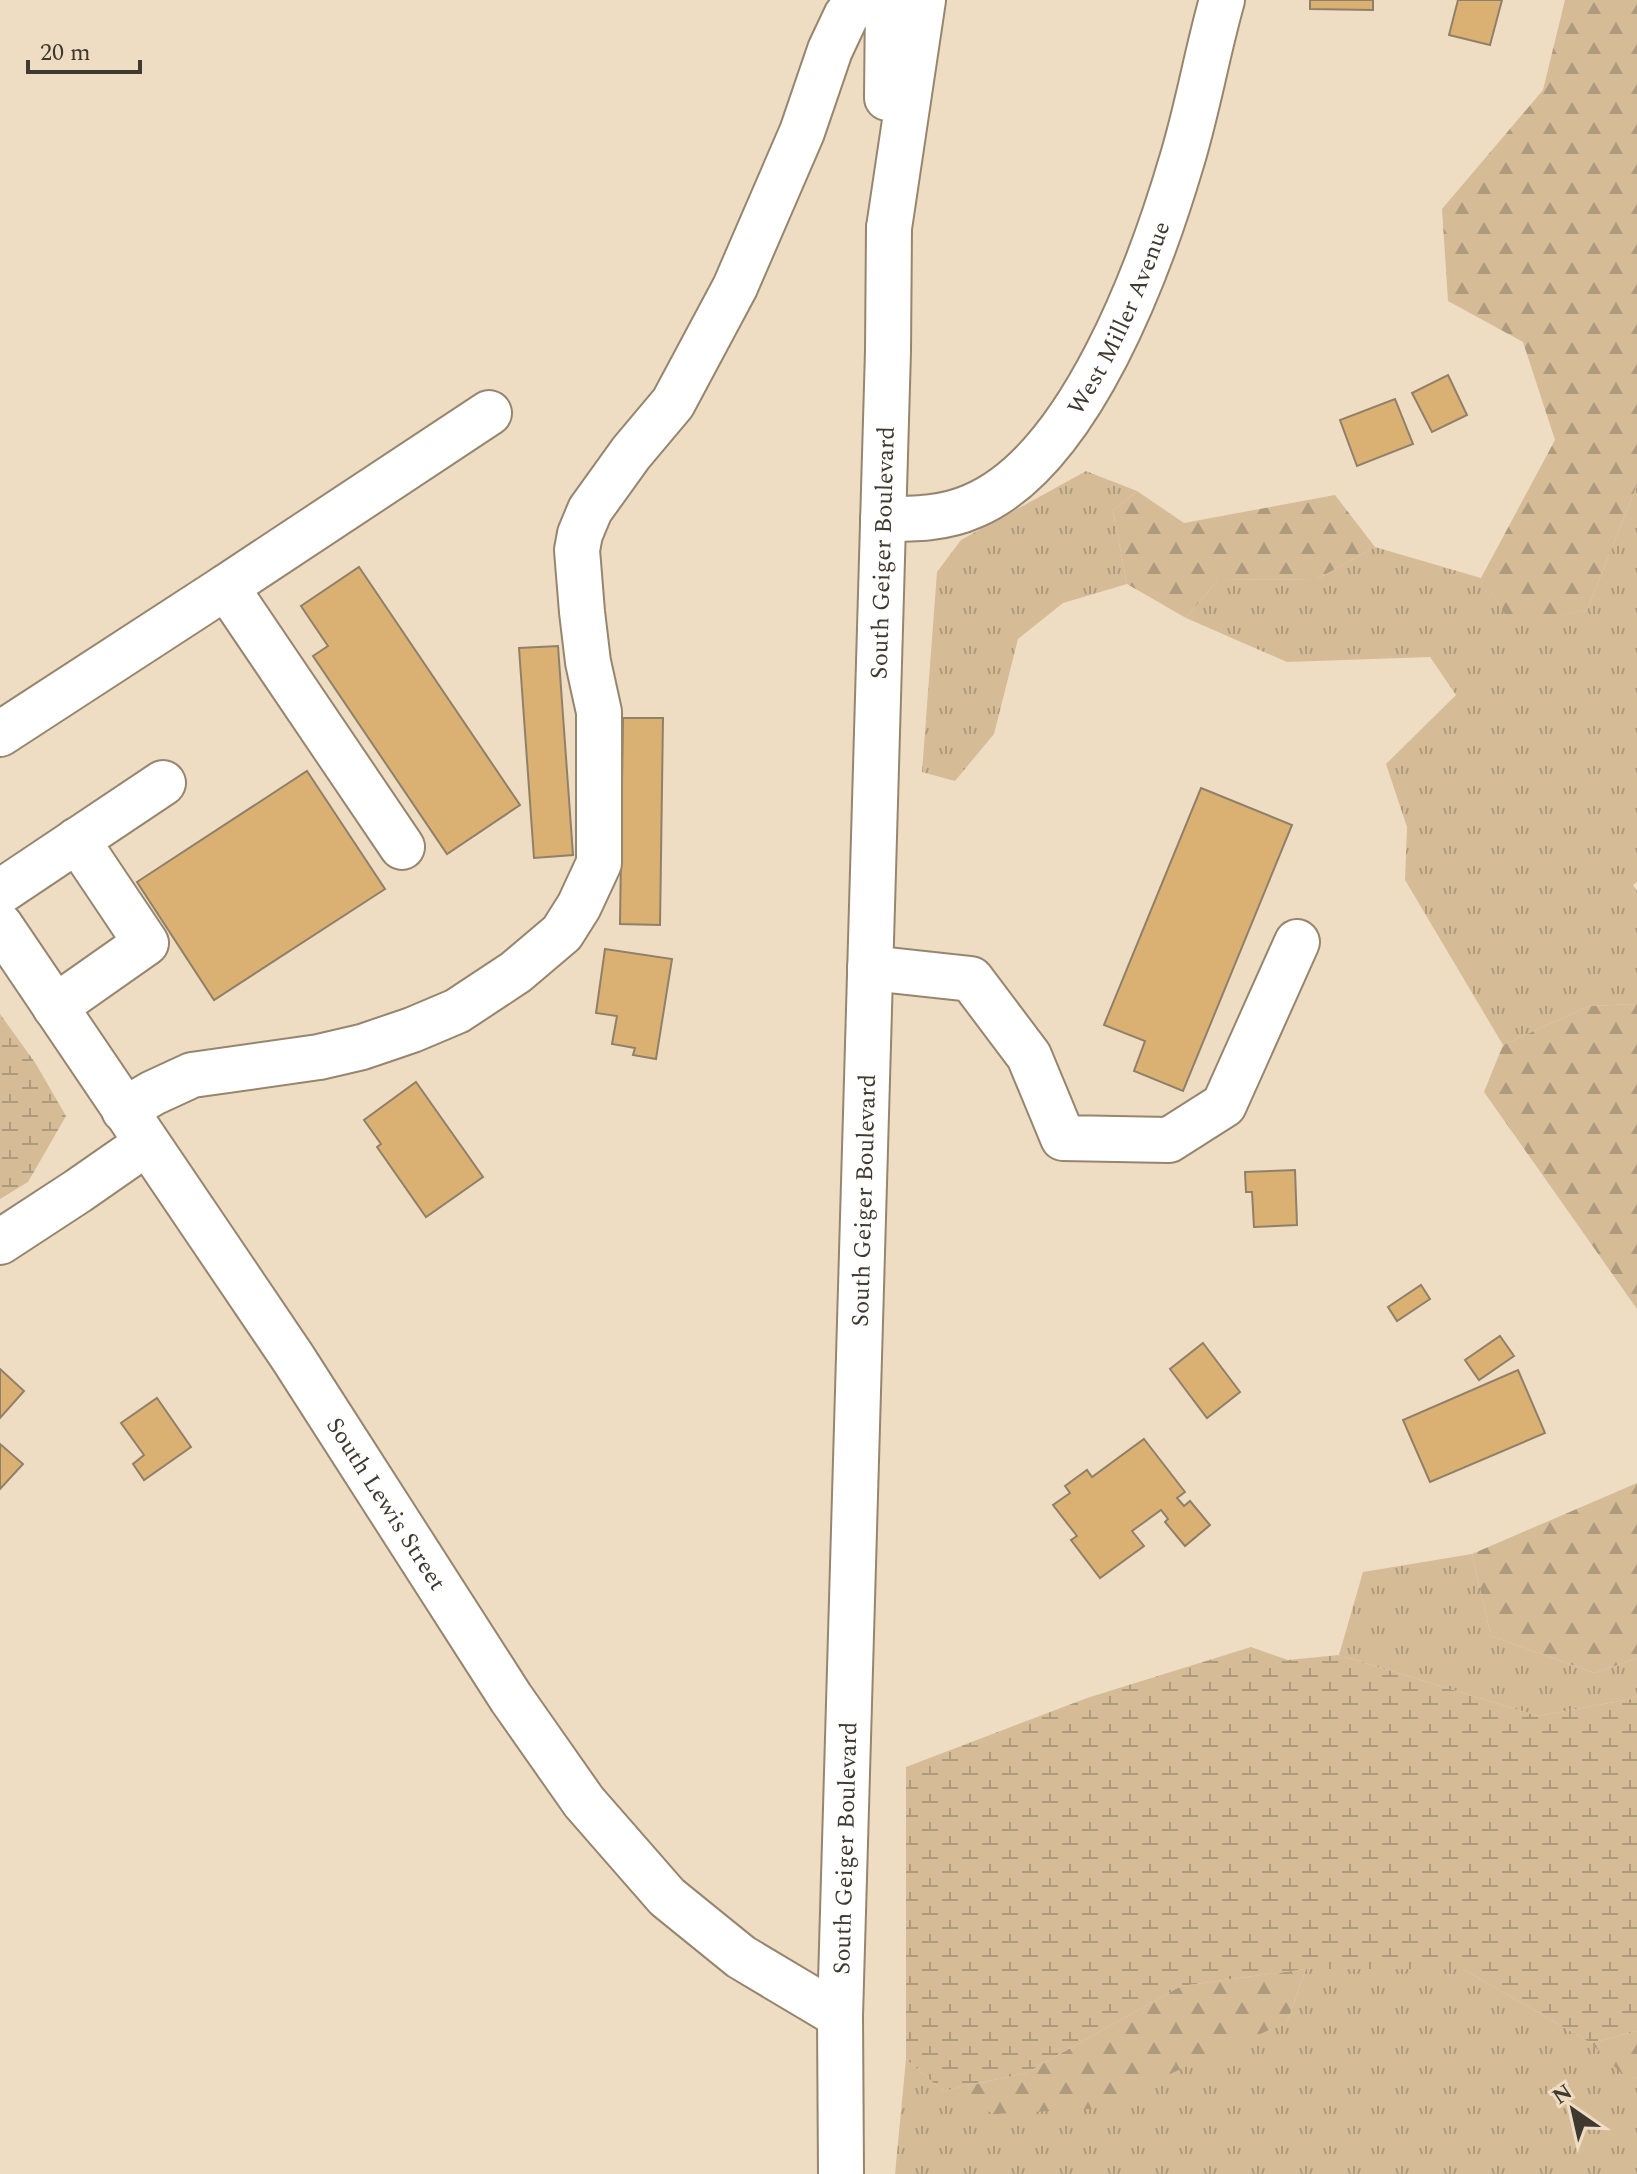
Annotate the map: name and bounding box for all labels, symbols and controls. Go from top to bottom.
scale bar [28,24,140,74]
text: 20 m [40,35,91,71]
street label: West Miller Avenue [1059,216,1180,422]
street label: South Geiger Boulevard [862,426,905,680]
street label: South Geiger Boulevard [843,1073,886,1327]
street label: South Lewis Street [317,1410,455,1598]
street label: South Geiger Boulevard [824,1721,867,1975]
north arrow [1533,2070,1613,2150]
text: N [1546,2076,1579,2113]

